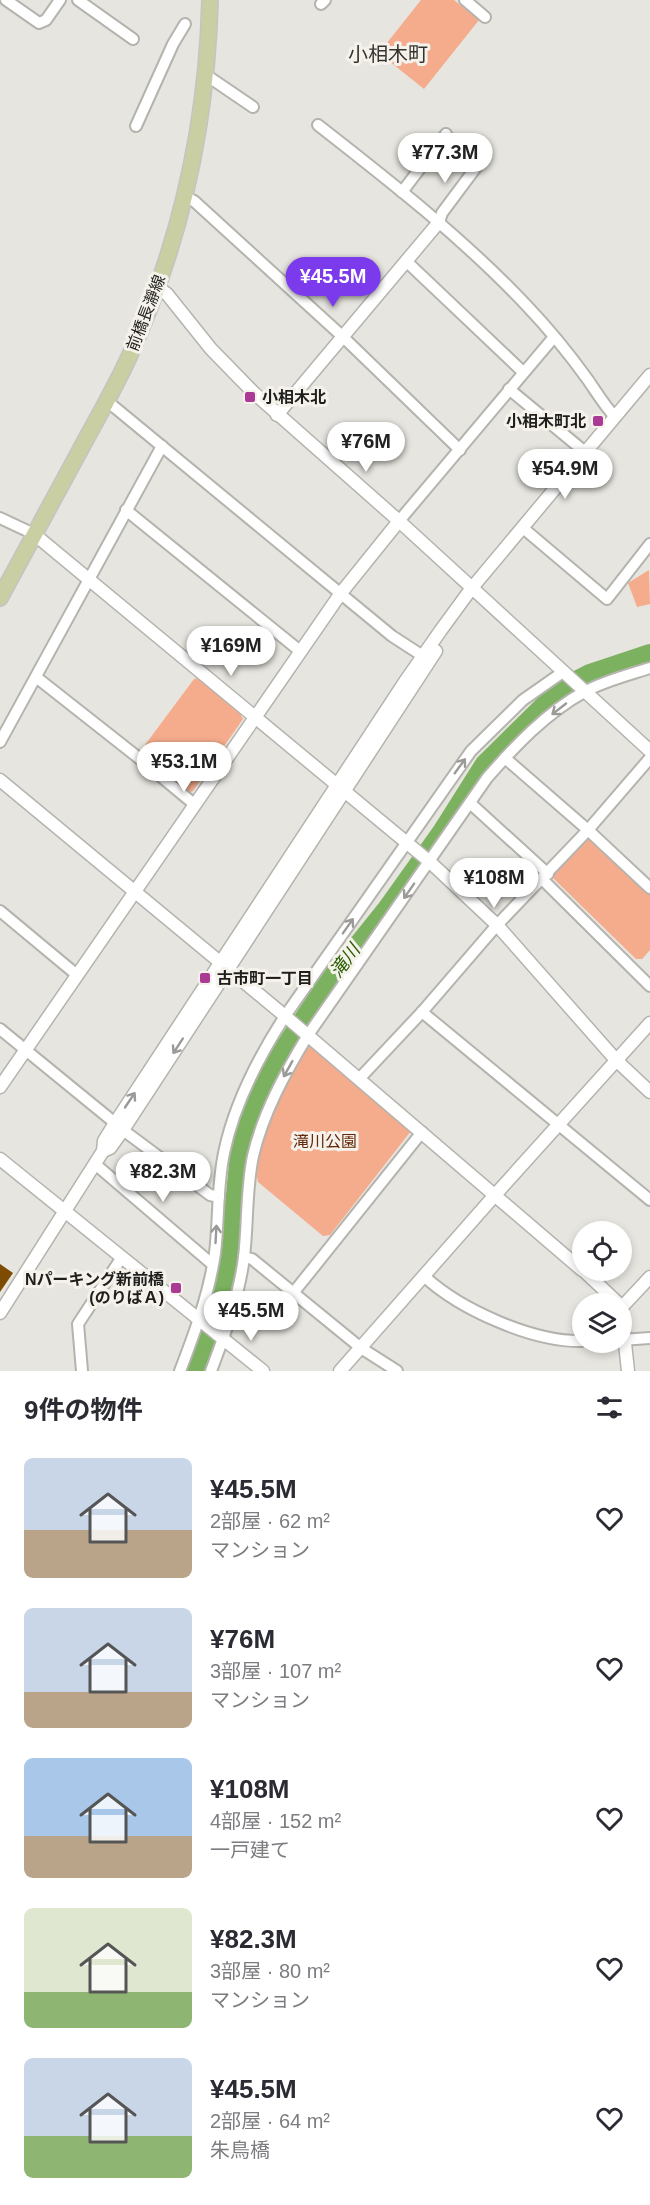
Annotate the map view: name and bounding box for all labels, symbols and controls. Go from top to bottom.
district label: 小相木町 [348,43,428,65]
pin: ¥77.3M [396,133,494,184]
text: ¥77.3M [412,141,478,163]
pin: ¥45.5M [284,257,382,308]
text: ¥45.5M [300,265,366,287]
street label: 前橋長瀞線 [124,273,168,353]
place label: 小相木北 [262,389,326,406]
marker: 小相木北 [243,390,257,404]
place label: 小相木町北 [506,413,586,430]
marker: 小相木町北 [591,414,605,428]
pin: ¥76M [330,422,402,473]
text: ¥76M [341,430,391,452]
pin: ¥54.9M [516,449,614,500]
text: ¥54.9M [532,457,598,479]
pin: ¥169M [189,626,273,677]
text: ¥169M [200,634,262,656]
one-way arrow [551,702,567,715]
pin: ¥53.1M [135,742,233,793]
text: ¥53.1M [151,750,217,772]
one-way arrow [454,759,466,775]
pin: ¥108M [452,858,536,909]
text: ¥108M [463,866,525,888]
one-way arrow [403,882,415,898]
one-way arrow [342,918,354,935]
water label: 滝川 [326,939,365,981]
place label: 古市町一丁目 [217,970,313,987]
marker: 古市町一丁目 [198,971,212,985]
one-way arrow [172,1038,185,1055]
one-way arrow [282,1060,294,1077]
one-way arrow [123,1092,136,1109]
park label: 滝川公園 [293,1133,357,1150]
pin: ¥82.3M [114,1152,212,1203]
text: ¥82.3M [130,1160,196,1182]
map controls [572,1221,632,1353]
button: locate [572,1221,632,1281]
one-way arrow [210,1224,221,1244]
place label: Nパーキング新前橋 (のりばＡ) [25,1270,164,1306]
marker: Nパーキング新前橋 (のりばＡ) [169,1281,183,1295]
pin: ¥45.5M [202,1291,300,1342]
button: layers [572,1293,632,1353]
text: ¥45.5M [218,1299,284,1321]
icon: filters [593,1391,626,1424]
text: 9件の物件 [24,1395,142,1425]
text: ¥45.5M [210,1474,297,1504]
icon: home [72,1482,144,1554]
icon: heart [593,1502,626,1535]
text: 2部屋 · 62 m² [210,1510,330,1532]
text: マンション [210,1539,310,1561]
text: ¥76M [210,1624,275,1654]
icon: home [72,1632,144,1704]
icon: heart [593,1652,626,1685]
text: 3部屋 · 107 m² [210,1660,341,1682]
text: マンション [210,1689,310,1711]
text: ¥108M [210,1774,290,1804]
icon: home [72,1782,144,1854]
icon: heart [593,1802,626,1835]
text: 4部屋 · 152 m² [210,1810,341,1832]
text: 一戸建て [210,1839,290,1861]
text: ¥82.3M [210,1924,297,1954]
icon: home [72,1932,144,2004]
icon: heart [593,1952,626,1985]
text: 3部屋 · 80 m² [210,1960,330,1982]
text: マンション [210,1989,310,2011]
text: ¥45.5M [210,2074,297,2104]
icon: home [72,2082,144,2154]
icon: heart [593,2102,626,2135]
text: 2部屋 · 64 m² [210,2110,330,2132]
text: 朱鳥橋 [210,2139,270,2161]

